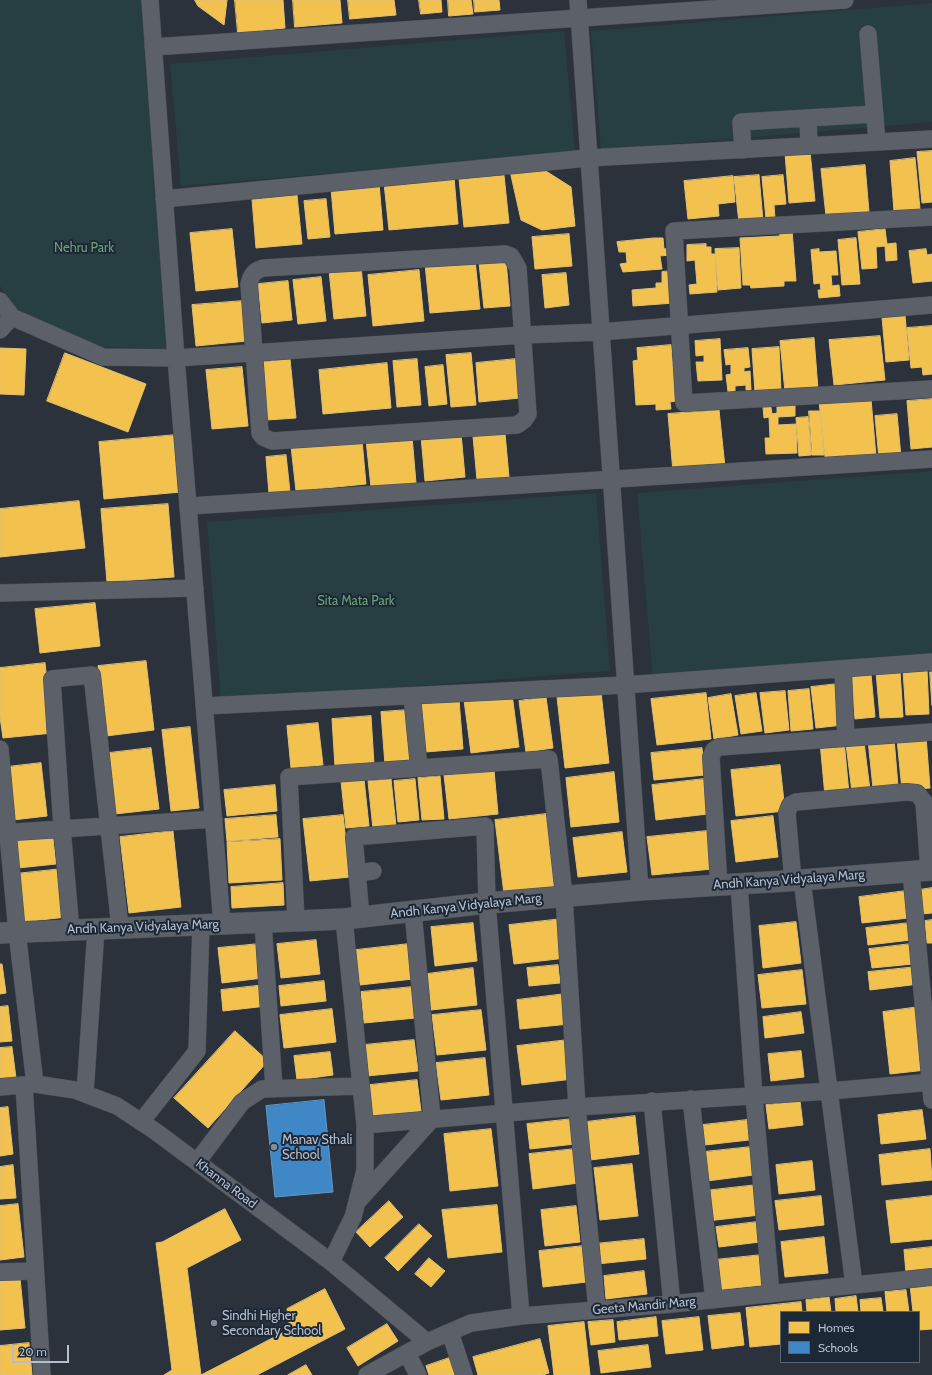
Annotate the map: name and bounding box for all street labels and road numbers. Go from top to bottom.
street label: Andh Kanya Vidyalaya Marg [713,867,865,893]
street label: Andh Kanya Vidyalaya Marg [390,890,542,922]
street label: Andh Kanya Vidyalaya Marg [67,917,219,937]
street label: Khanna Road [192,1156,260,1212]
street label: Geeta Mandir Marg [592,1294,696,1318]

